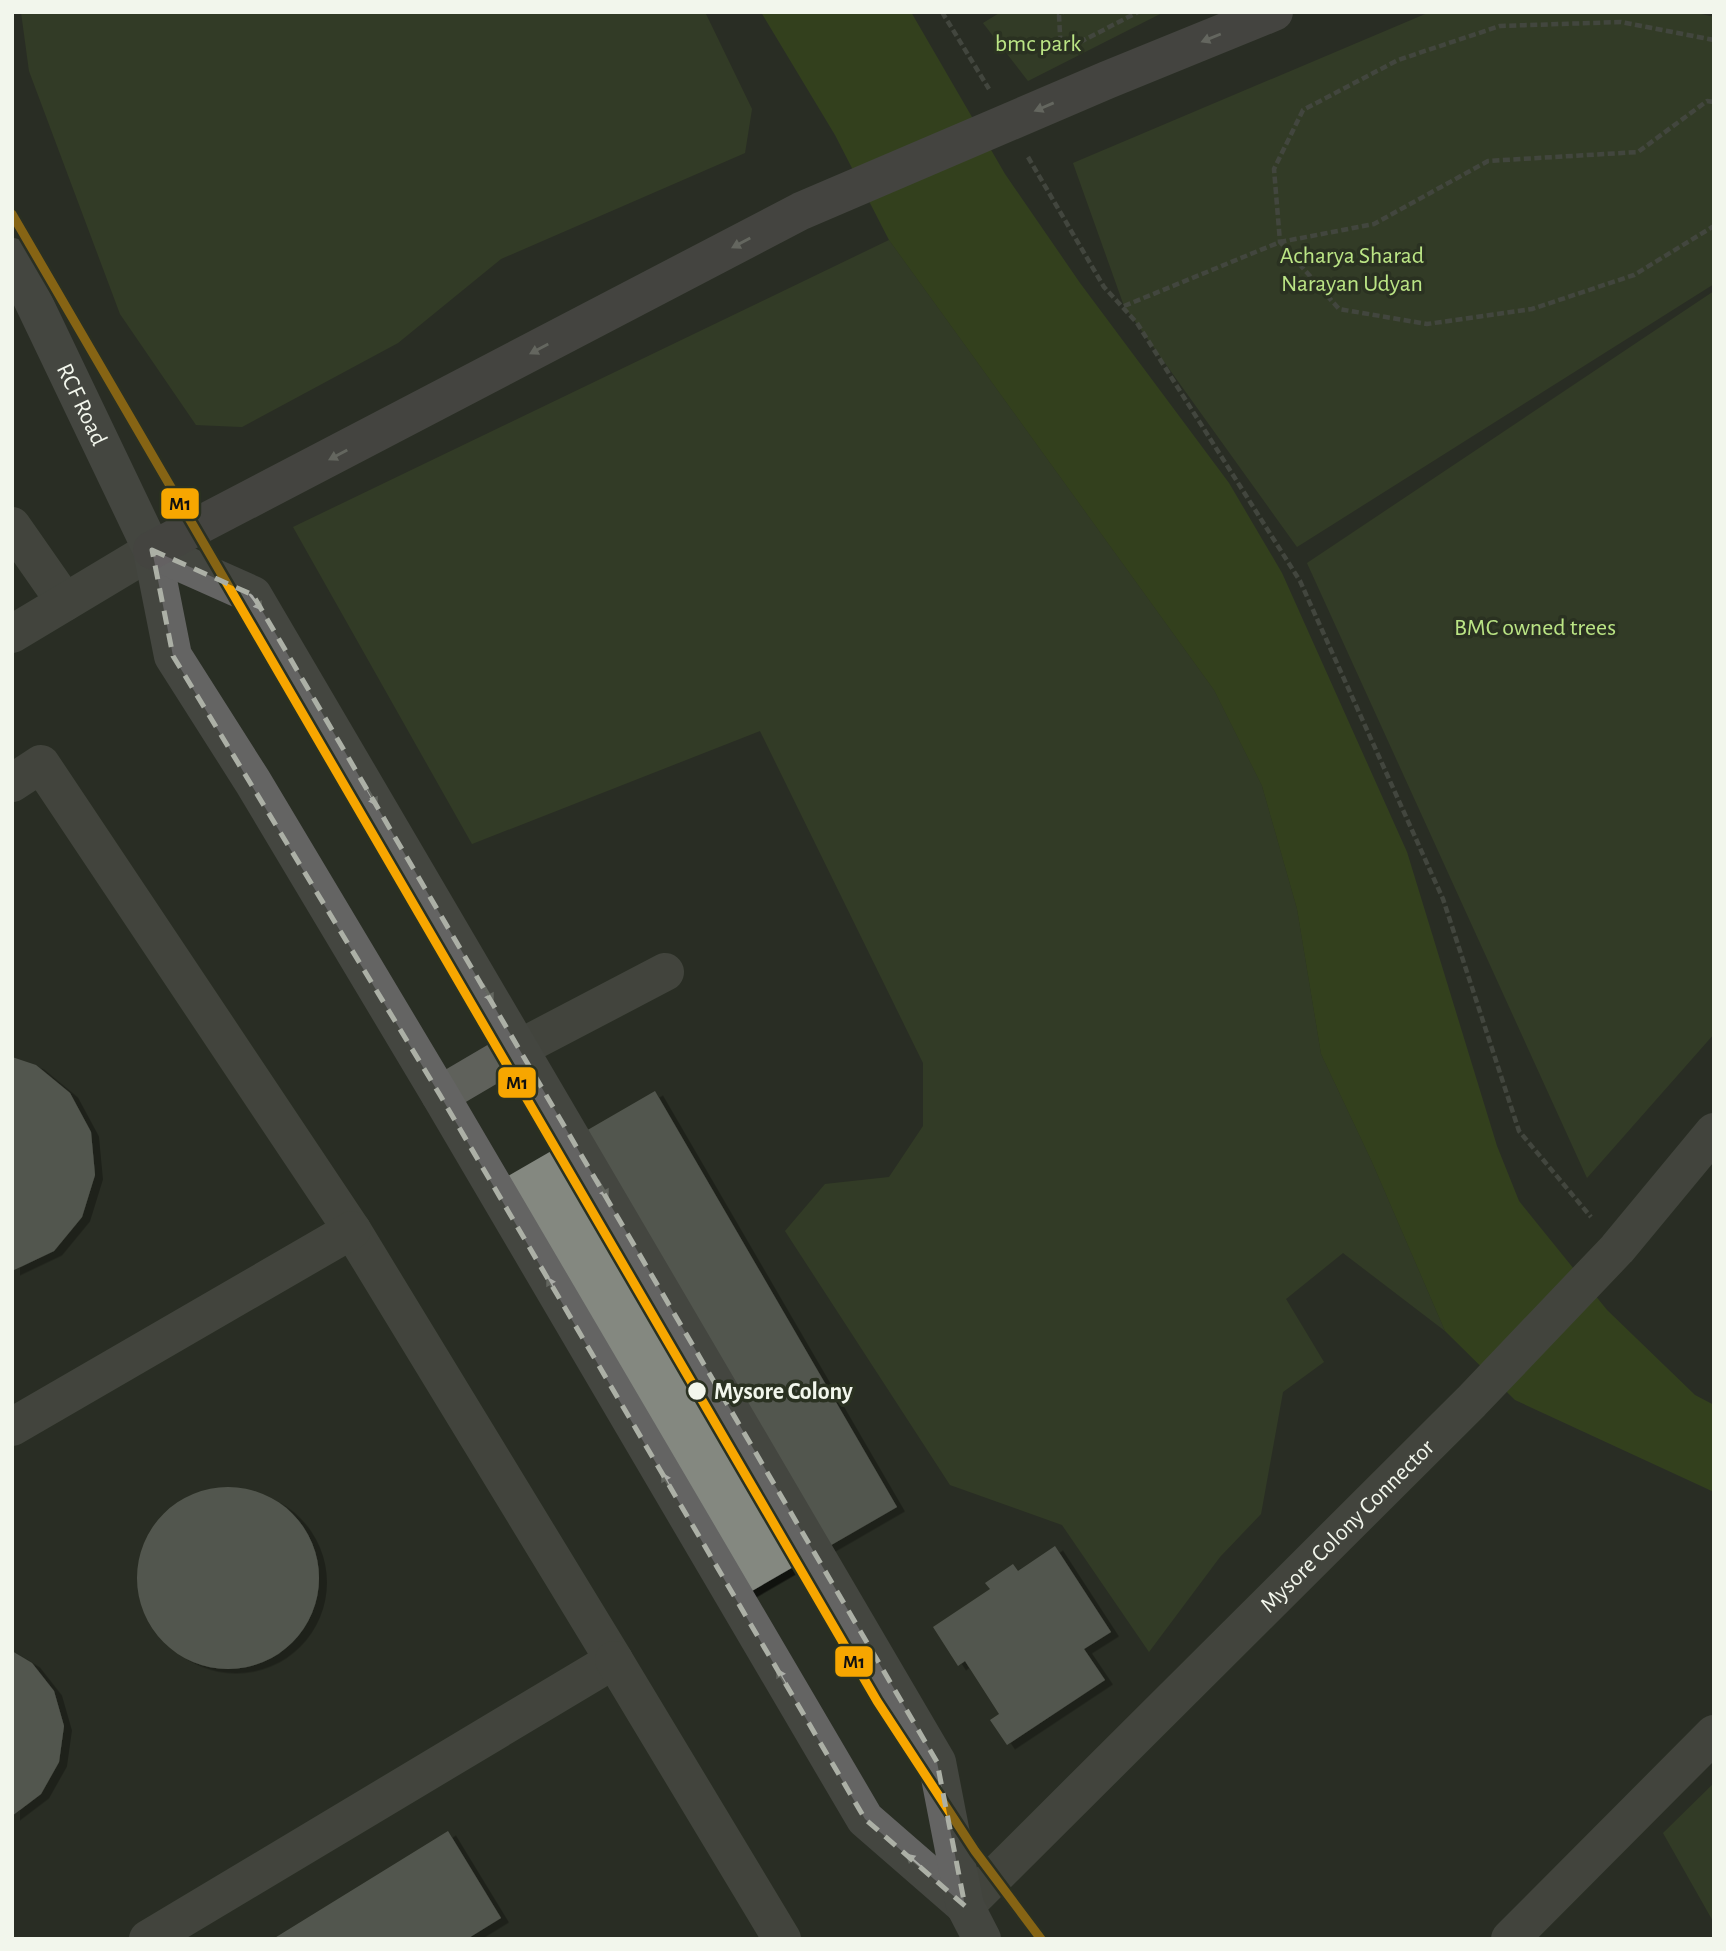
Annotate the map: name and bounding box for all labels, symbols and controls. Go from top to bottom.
park label: bmc park [995,32,1081,56]
one-way arrow [1201,32,1221,44]
one-way arrow [1034,101,1054,113]
one-way arrow [731,237,750,249]
park label: Acharya Sharad Narayan Udyan [1280,244,1424,296]
one-way arrow [529,343,549,355]
street label: RCF Road [52,360,111,449]
one-way arrow [328,449,348,460]
line badge: M1 [160,487,200,520]
text: M1 [169,495,191,514]
one-way arrow [248,593,263,611]
park label: BMC owned trees [1454,616,1616,640]
one-way arrow [366,787,379,806]
one-way arrow [482,983,494,1002]
line badge: M1 [497,1066,537,1099]
text: M1 [506,1074,528,1093]
one-way arrow [596,1180,609,1199]
one-way arrow [546,1277,558,1296]
marker: Mysore Colony [686,1380,708,1402]
place label: Mysore Colony [714,1380,853,1404]
street label: Mysore Colony Connector [1256,1435,1439,1618]
one-way arrow [661,1473,673,1492]
line badge: M1 [834,1645,874,1678]
text: M1 [843,1653,865,1672]
one-way arrow [776,1669,789,1688]
one-way arrow [905,1853,923,1869]

